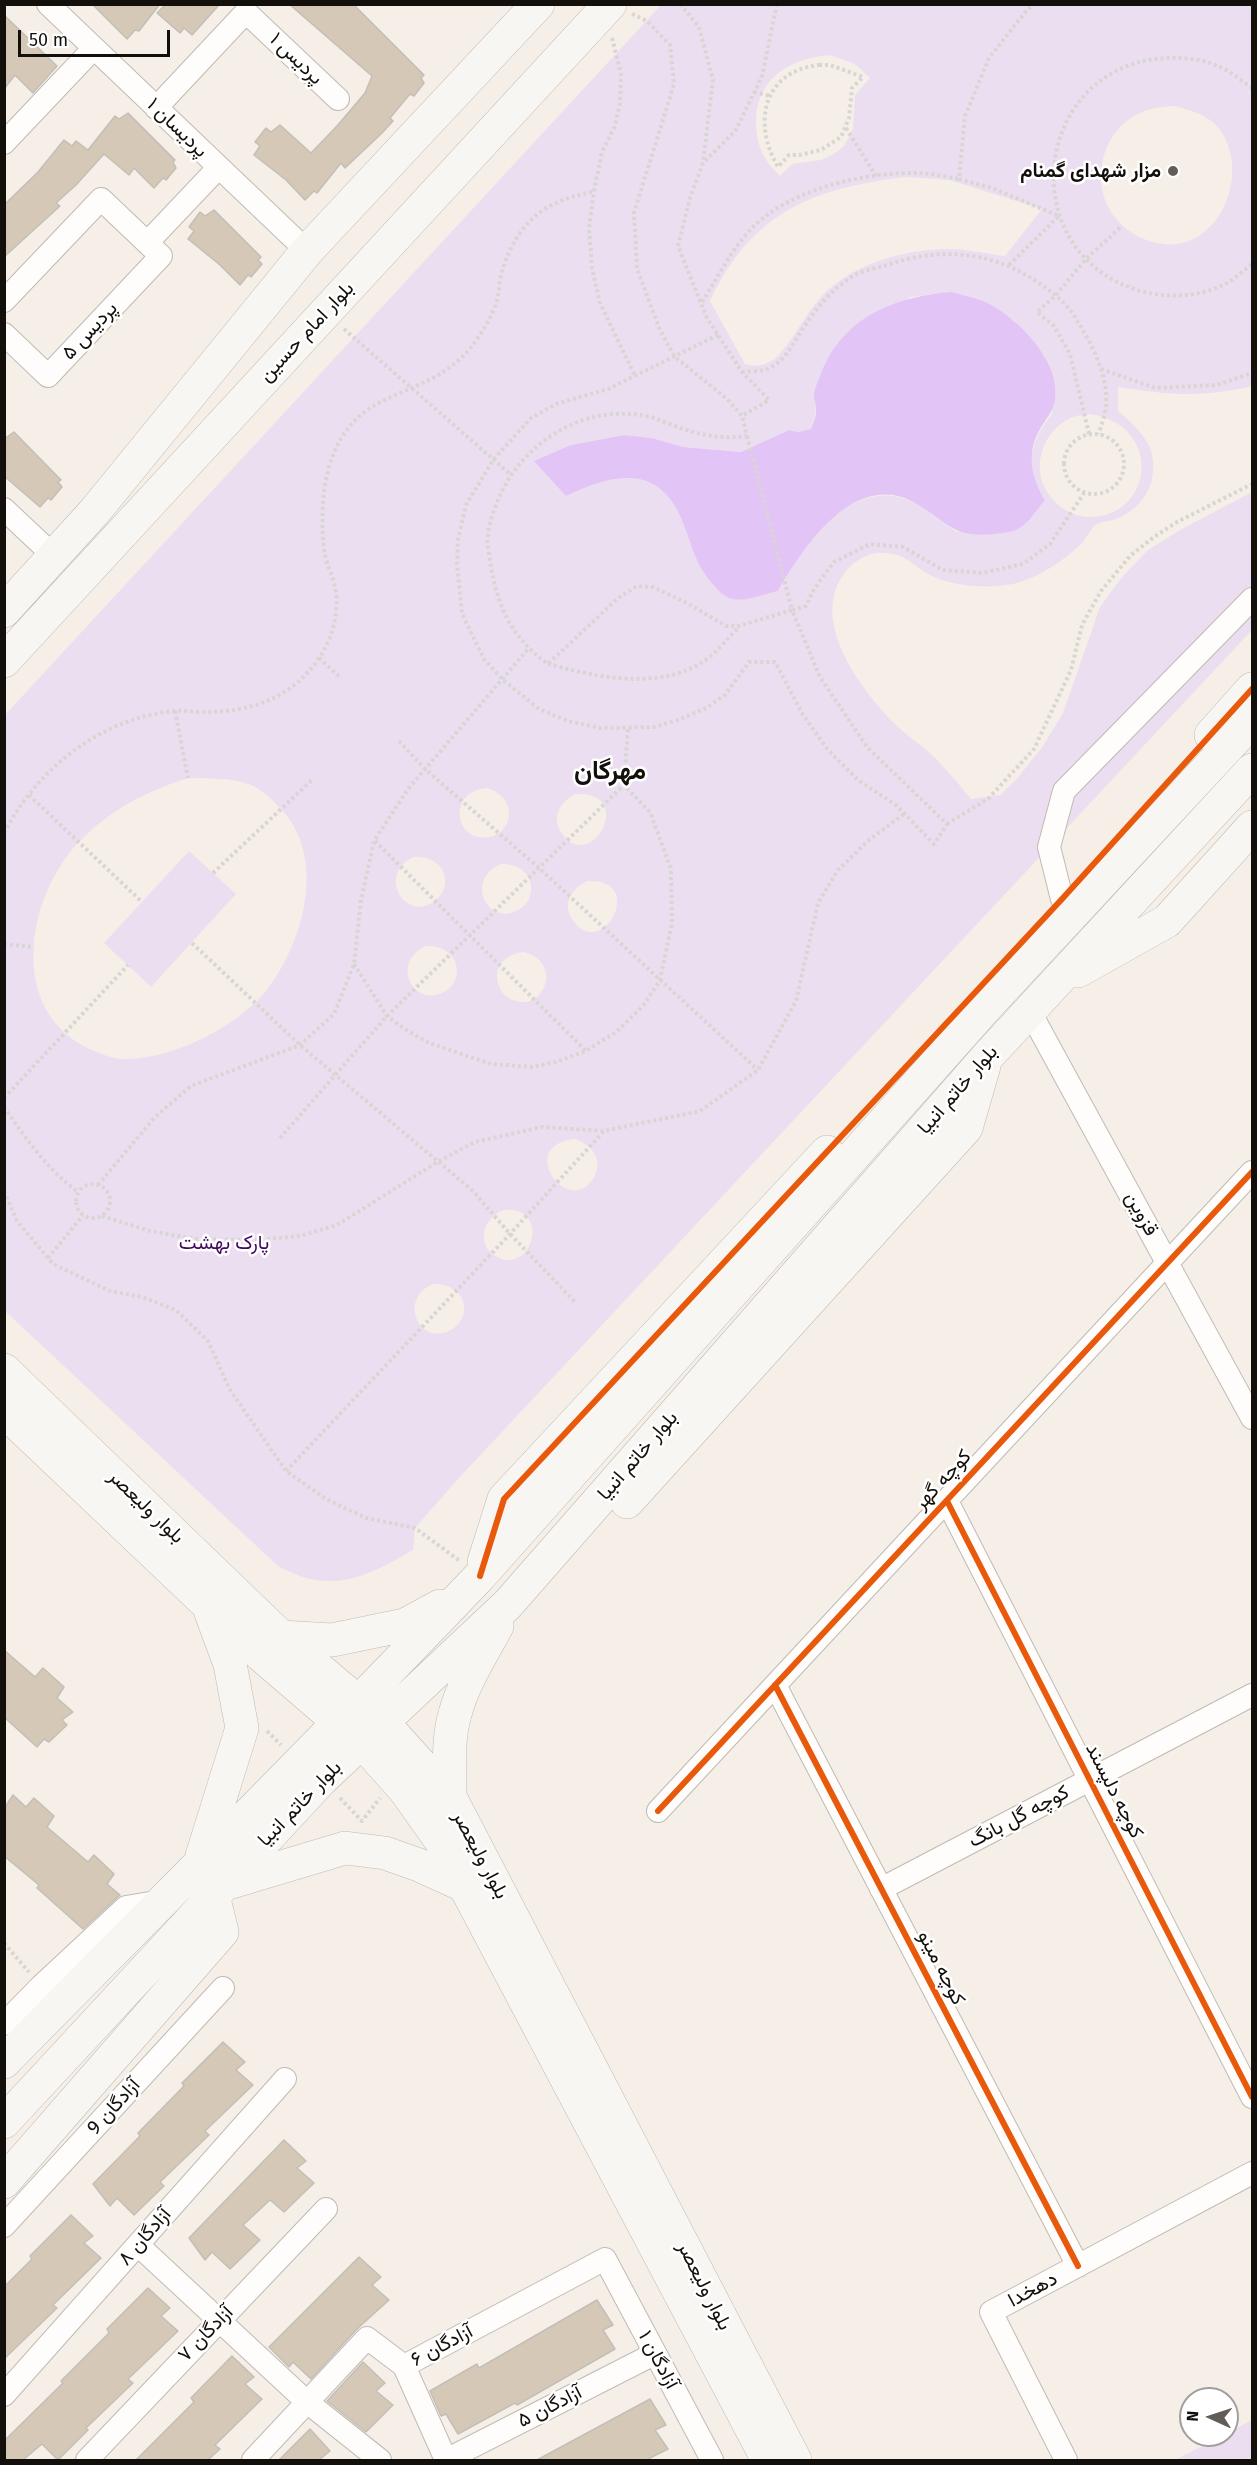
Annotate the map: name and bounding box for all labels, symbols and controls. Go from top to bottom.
scale bar [21,18,172,56]
street label: پردیس ۱ [264,28,328,90]
text: 50 m [29,29,68,51]
street label: پردیسان ۱ [141,93,213,163]
place label: مزار شهدای گمنام [1020,159,1161,183]
marker: مزار شهدای گمنام [1166,164,1180,178]
street label: بلوار امام حسین [254,277,360,387]
street label: پردیس ۵ [57,297,123,365]
district label: مهرگان [574,756,646,788]
street label: بلوار خاتم انبیا [913,1040,1003,1140]
street label: قزوین [1119,1188,1163,1240]
park label: پارک بهشت [179,1231,269,1255]
street label: بلوار خاتم انبیا [593,1406,683,1506]
street label: کوچه گهر [909,1445,977,1515]
street label: بلوار ولیعصر [103,1465,189,1549]
street label: کوچه دلپسند [1080,1739,1148,1843]
street label: بلوار خاتم انبیا [253,1756,347,1852]
street label: کوچه گل بانگ [965,1781,1073,1853]
street label: بلوار ولیعصر [447,1807,513,1903]
street label: کوچه مینو [912,1927,970,2009]
street label: آزادگان 9 [82,2074,146,2140]
street label: آزادگان ۸ [113,2203,177,2271]
street label: بلوار ولیعصر [671,2238,737,2334]
street label: دهخدا [1004,2267,1062,2313]
street label: آزادگان ۷ [173,2301,239,2367]
street label: آزادگان ۶ [407,2320,477,2372]
street label: آزادگان ۱ [633,2327,683,2393]
street label: آزادگان ۵ [514,2381,586,2433]
north arrow [1179,2387,1239,2447]
text: N [1183,2410,1202,2422]

